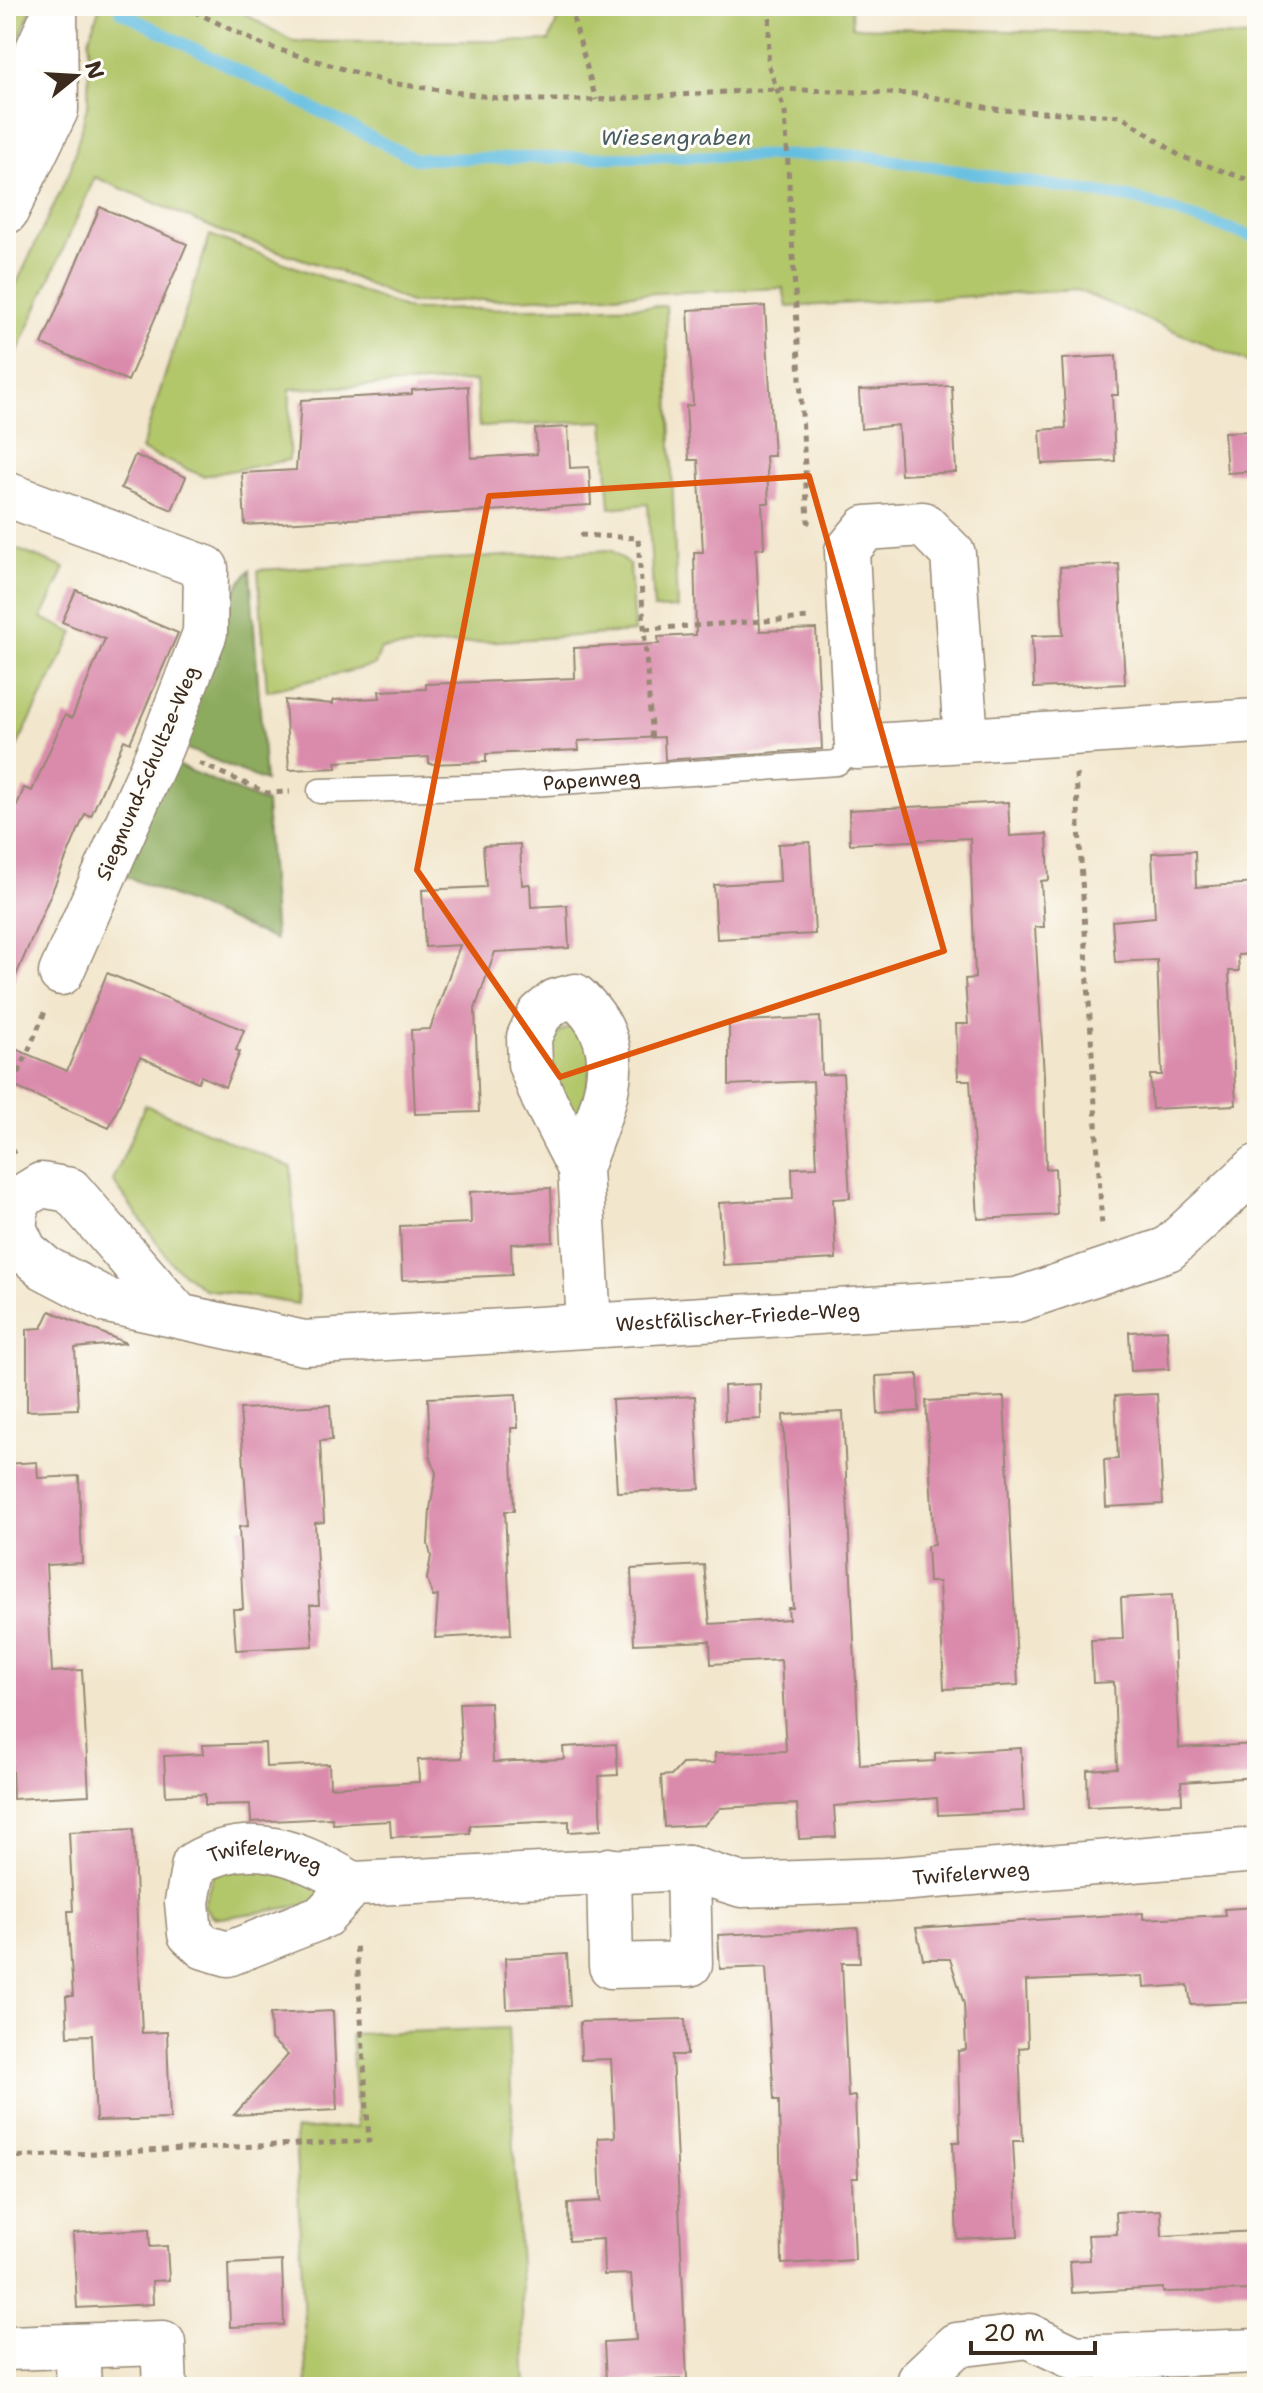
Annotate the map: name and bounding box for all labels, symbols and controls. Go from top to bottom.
north arrow [36,36,116,116]
text: N [78,57,111,83]
water label: Wiesengraben [601,123,751,152]
street label: Siegmund-Schultze-Weg [90,662,204,884]
street label: Papenweg [542,764,641,796]
street label: Westfälischer-Friede-Weg [615,1297,861,1337]
street label: Twifelerweg [204,1835,327,1879]
street label: Twifelerweg [911,1855,1030,1891]
scale bar [971,2305,1095,2355]
text: 20 m [983,2317,1045,2349]

